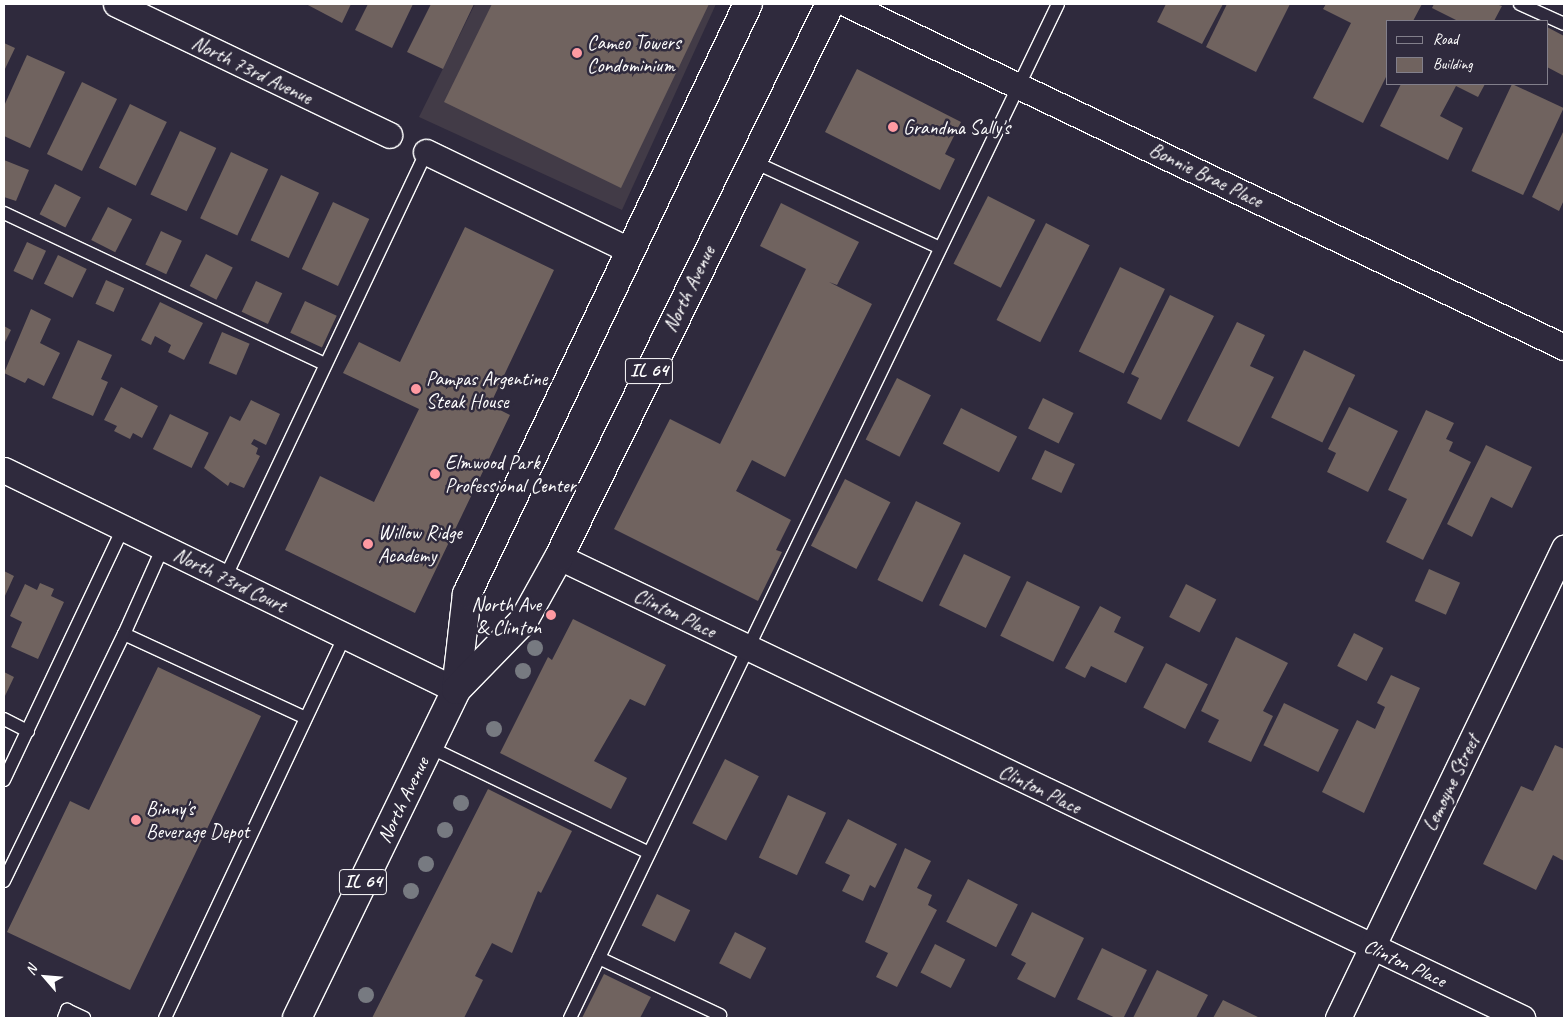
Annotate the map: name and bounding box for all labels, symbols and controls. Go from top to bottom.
legend [1386,20,1548,85]
place label: Cameo Towers Condominium [587,30,680,77]
text: Road [1433,30,1458,49]
street label: North 73rd Avenue [188,31,316,109]
marker: Cameo Towers Condominium [571,47,583,59]
text: Building [1433,55,1472,74]
place label: Grandma Sally's [903,115,1010,139]
marker: Grandma Sally's [887,121,899,133]
street label: Bonnie Brae Place [1145,137,1267,213]
street label: North Avenue [658,242,720,336]
road number: IL 64 [624,354,674,388]
place label: Pampas Argentine Steak House [426,366,547,413]
marker: Pampas Argentine Steak House [410,383,422,395]
place label: Elmwood Park Professional Center [445,450,576,497]
marker: Elmwood Park Professional Center [429,468,441,480]
place label: Willow Ridge Academy [378,520,462,567]
marker: Willow Ridge Academy [362,538,374,550]
street label: North 73rd Court [170,542,290,618]
street label: Clinton Place [630,583,720,643]
place label: North Ave & Clinton [471,592,541,639]
marker: North Ave & Clinton [545,609,557,621]
street label: Lemoyne Street [1417,731,1485,835]
street label: North Avenue [372,753,434,847]
street label: Clinton Place [995,759,1085,819]
place label: Binny's Beverage Depot [146,796,249,843]
marker: Binny's Beverage Depot [130,814,142,826]
road number: IL 64 [338,866,388,899]
street label: Clinton Place [1360,933,1450,993]
north arrow [20,952,70,1002]
text: N [22,962,41,978]

